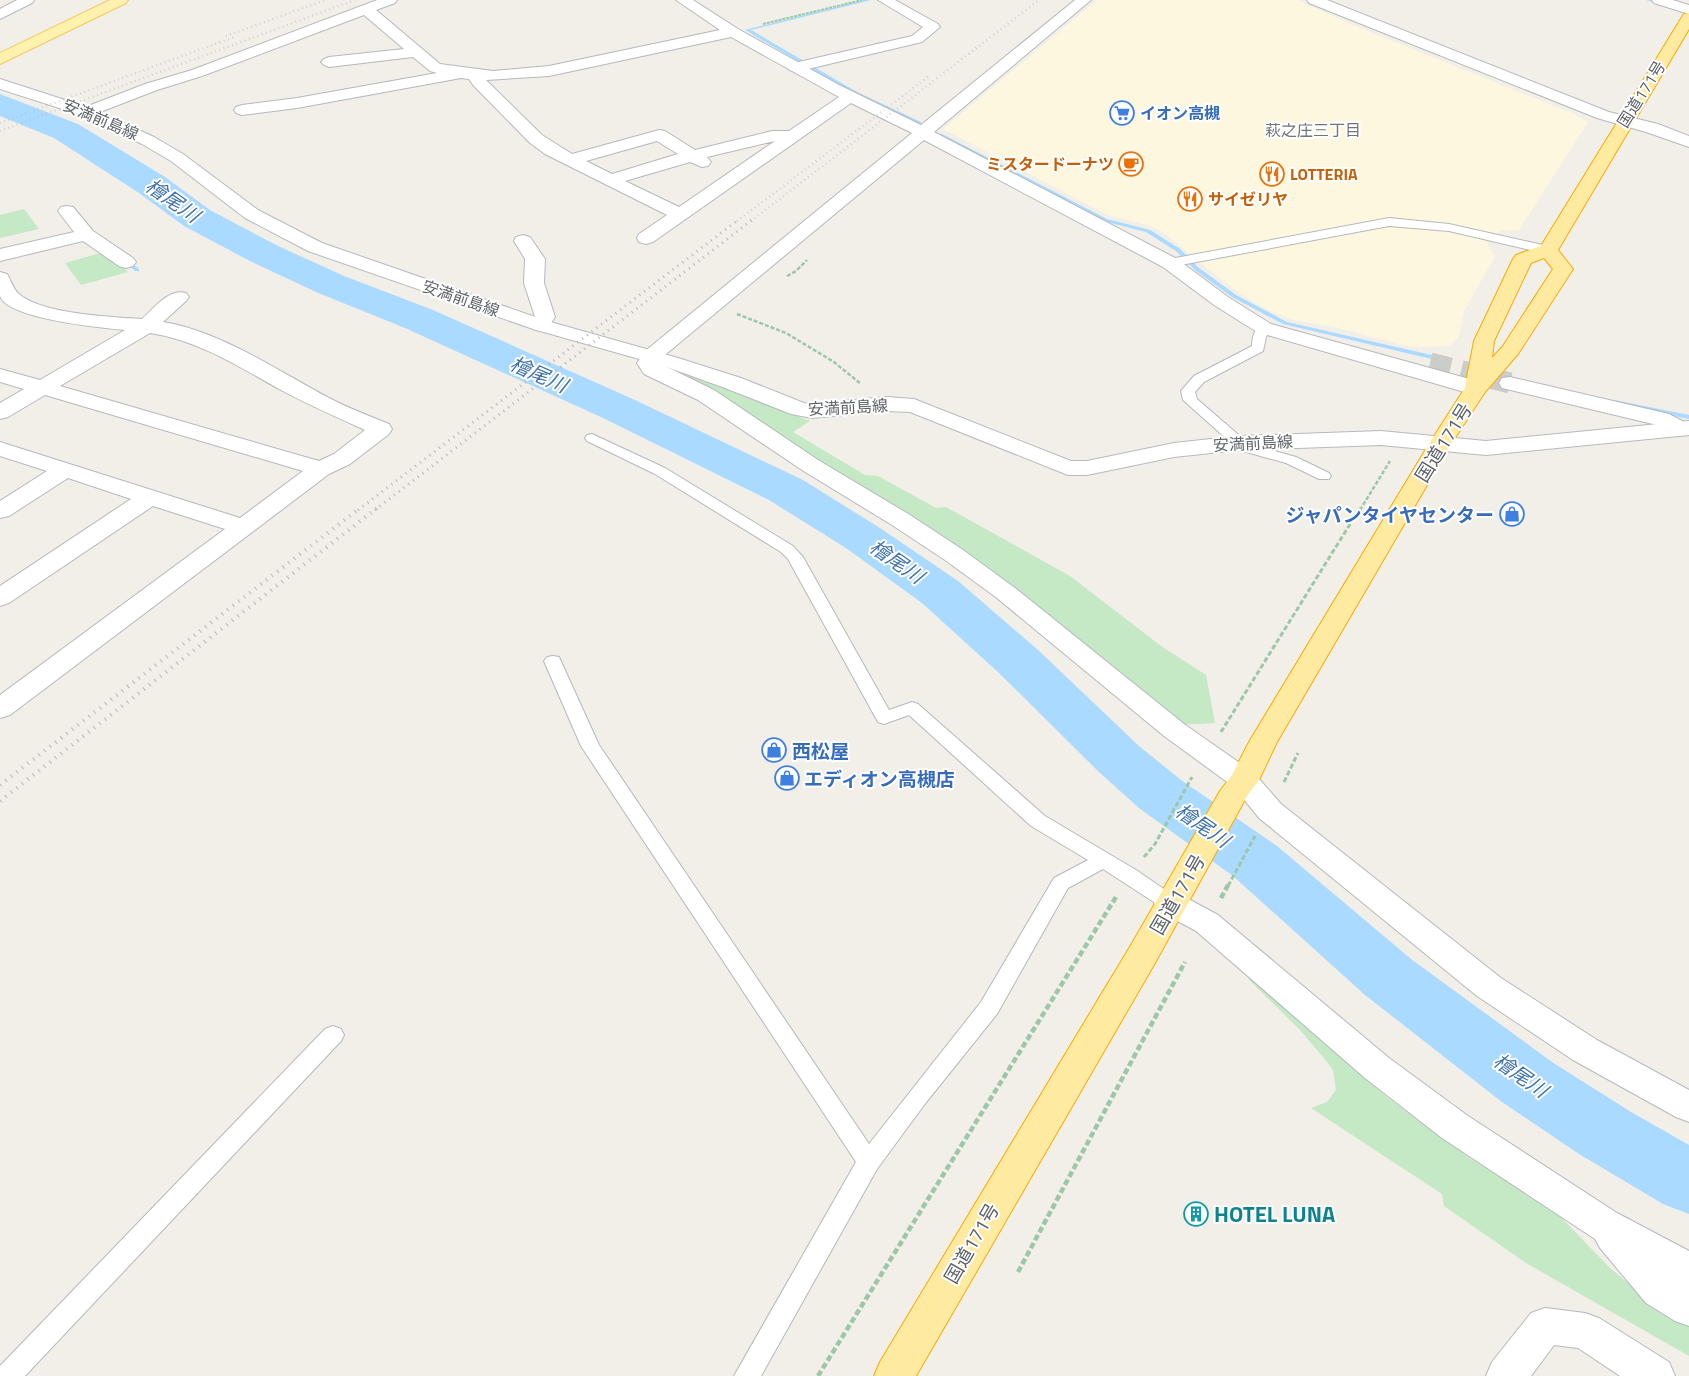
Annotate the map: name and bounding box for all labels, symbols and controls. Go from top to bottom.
street label: 国道171号 [1611,56,1671,132]
street label: 安満前島線 [59,92,143,146]
supermarket icon: イオン高槻 [1109,100,1135,126]
place label: イオン高槻 [1140,101,1220,125]
district label: 萩之庄三丁目 [1265,118,1361,142]
cafe icon: ミスタードーナツ [1118,151,1144,177]
place label: ミスタードーナツ [986,152,1114,176]
restaurant icon: LOTTERIA [1259,161,1285,187]
place label: LOTTERIA [1290,162,1358,186]
water label: 檜尾川 [140,170,208,231]
restaurant icon: サイゼリヤ [1177,186,1203,212]
place label: サイゼリヤ [1208,187,1288,211]
street label: 安満前島線 [419,274,503,322]
water label: 檜尾川 [505,348,575,401]
street label: 安満前島線 [807,393,889,421]
street label: 国道171号 [1407,397,1479,487]
street label: 安満前島線 [1212,429,1294,457]
place label: ジャパンタイヤセンター [1286,500,1494,529]
shop icon: ジャパンタイヤセンター [1499,501,1525,527]
water label: 檜尾川 [864,531,932,592]
place label: 西松屋 [792,736,849,765]
shop icon: 西松屋 [761,737,787,763]
place label: エディオン高槻店 [804,764,955,793]
shop icon: エディオン高槻店 [774,765,800,791]
water label: 檜尾川 [1170,795,1238,856]
street label: 国道171号 [1142,848,1212,940]
water label: 檜尾川 [1488,1045,1556,1106]
street label: 国道171号 [936,1197,1006,1289]
place label: HOTEL LUNA [1214,1197,1335,1231]
building icon: HOTEL LUNA [1183,1201,1209,1227]

